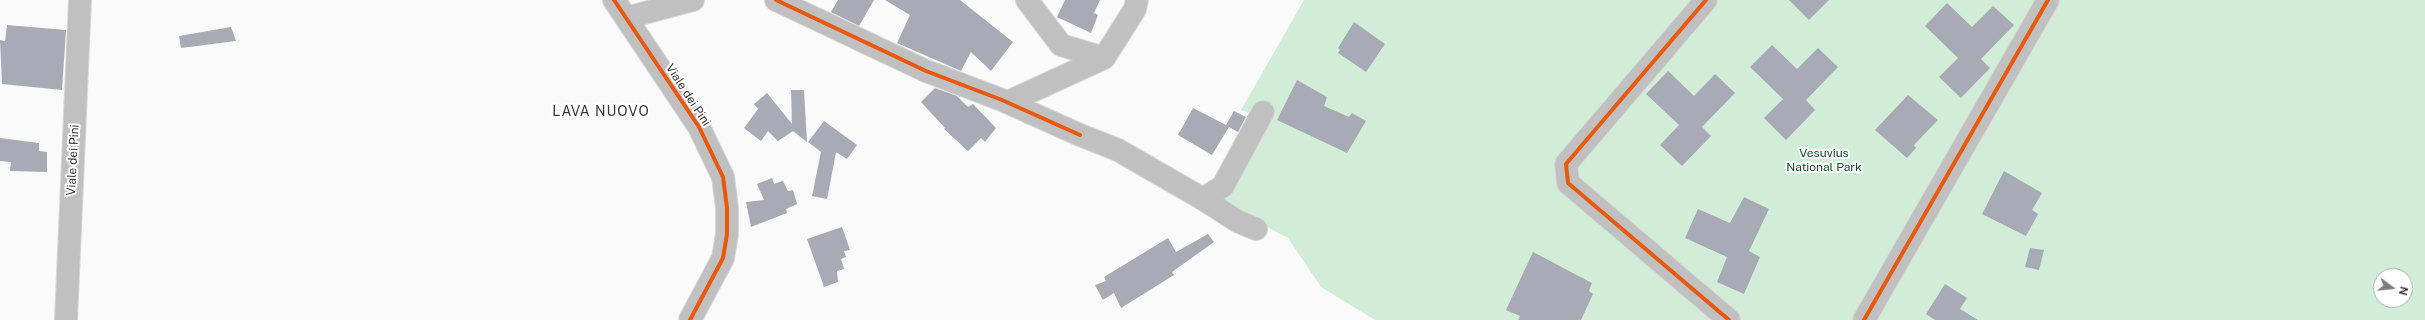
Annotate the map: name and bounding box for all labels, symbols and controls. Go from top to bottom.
street label: Viale dei Pini [663,61,713,129]
district label: LAVA NUOVO [552,104,650,120]
street label: Viale dei Pini [64,124,82,196]
park label: Vesuvius National Park [1786,146,1862,174]
north arrow [2373,268,2413,308]
text: N [2397,285,2411,297]

